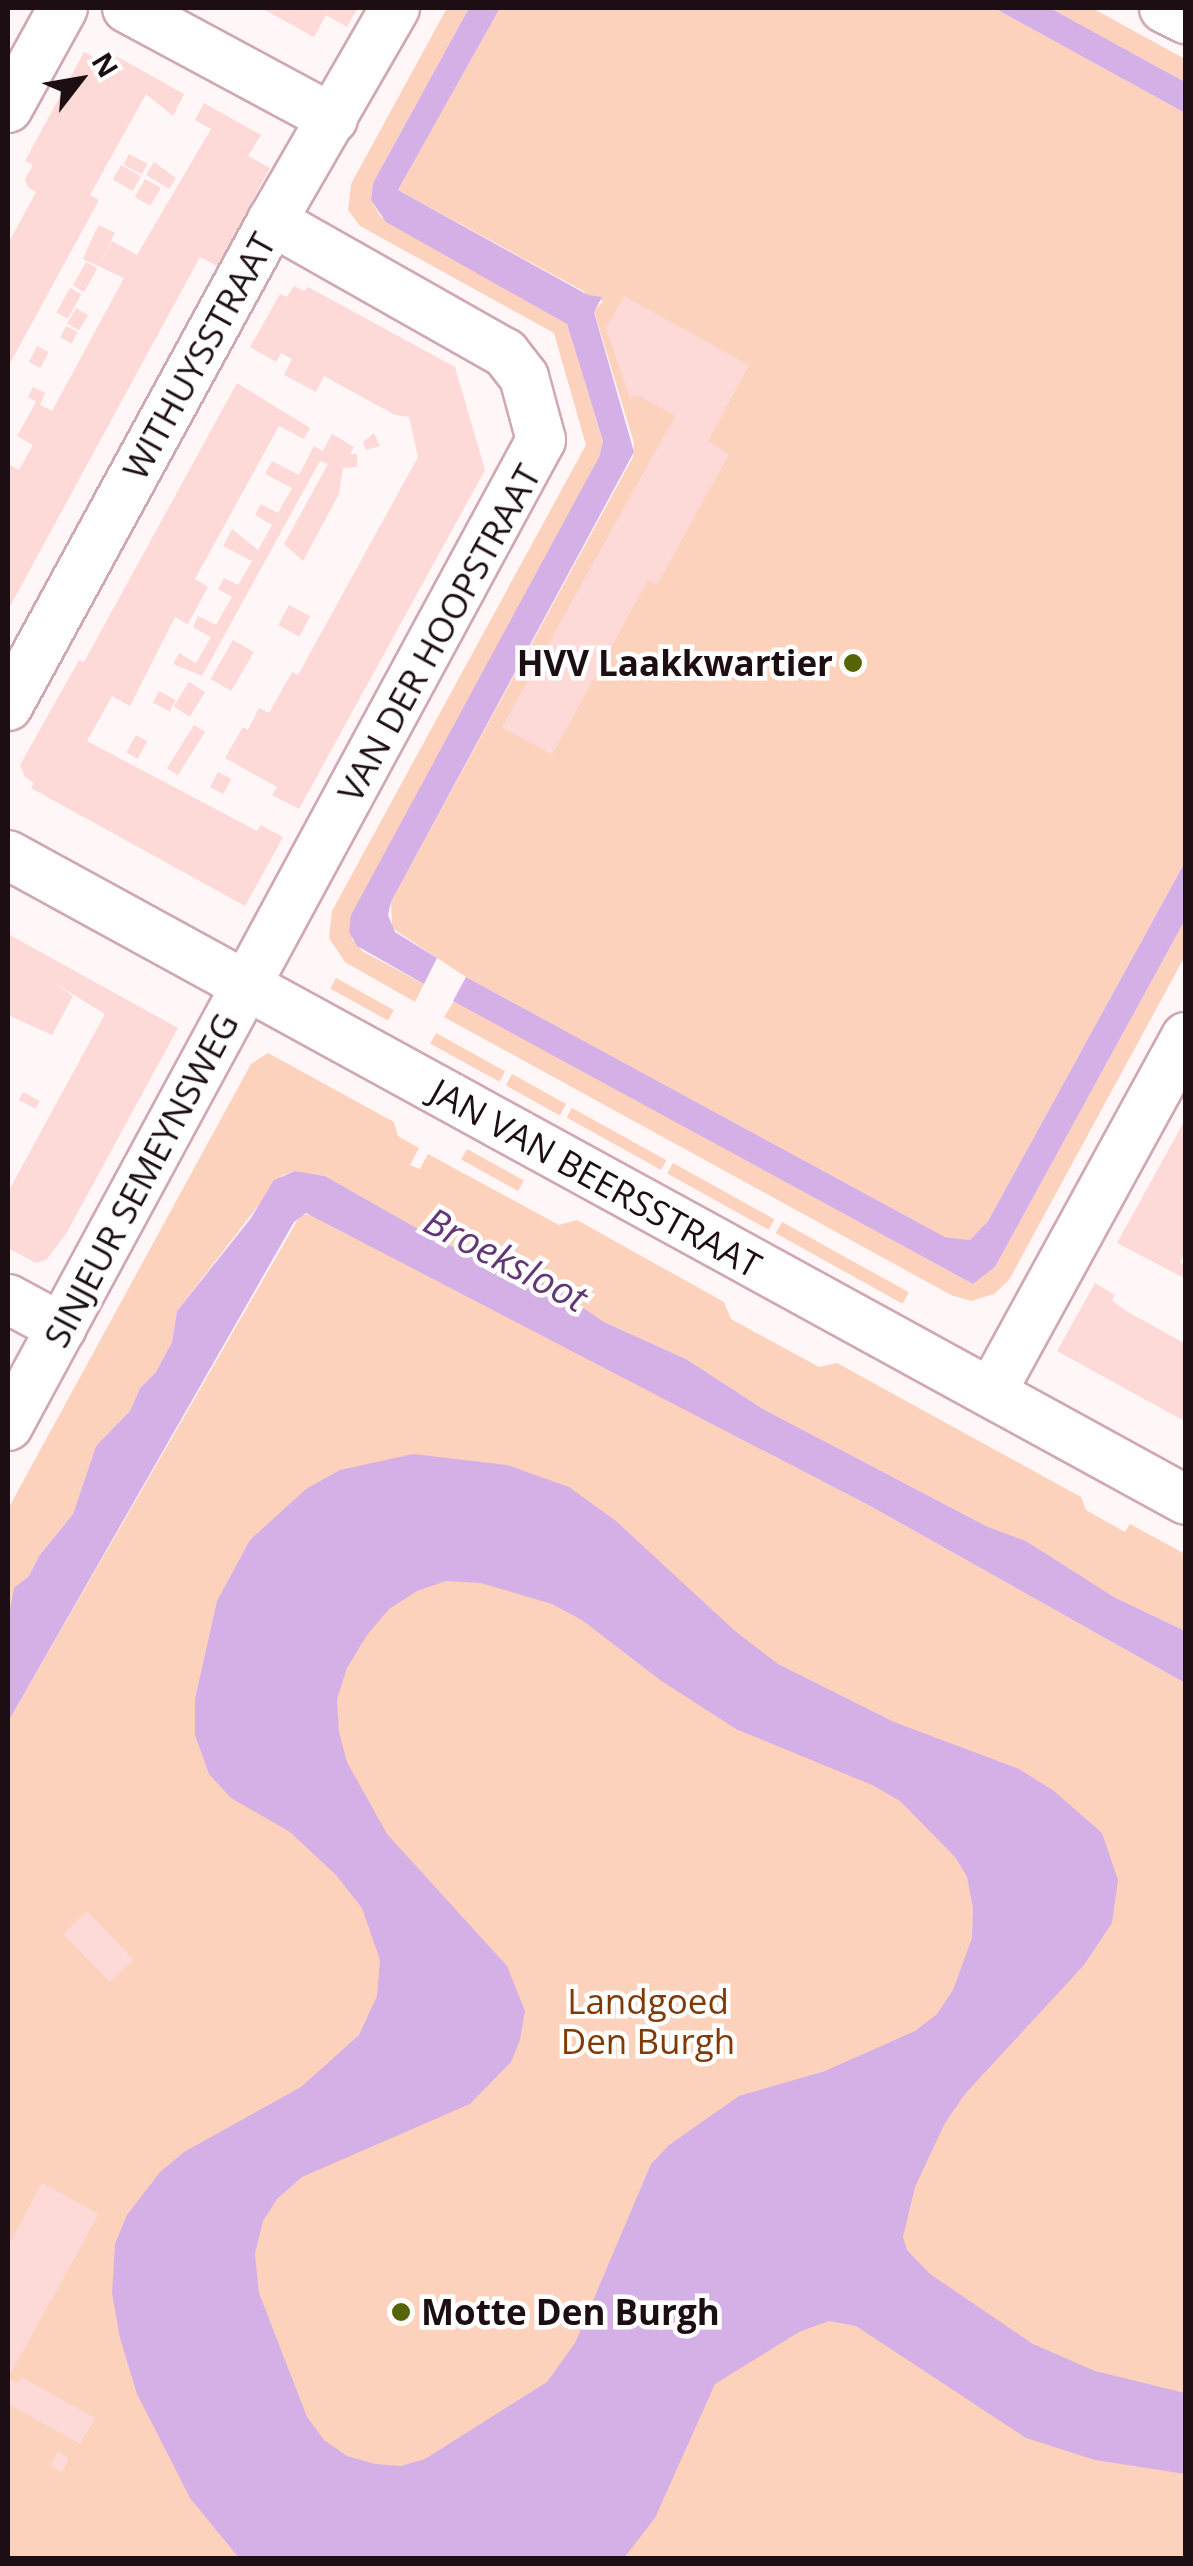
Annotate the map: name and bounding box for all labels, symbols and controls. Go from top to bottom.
north arrow [30,30,130,130]
text: N [84,45,128,84]
street label: WITHUYSSTRAAT [114,226,284,486]
street label: VAN DER HOOPSTRAAT [329,457,549,809]
place label: HVV Laakkwartier [517,642,833,684]
marker: HVV Laakkwartier [842,652,864,674]
street label: SINJEUR SEMEYNSWEG [35,1006,247,1354]
street label: JAN VAN BEERSSTRAAT [423,1070,769,1286]
water label: Broeksloot [417,1197,595,1321]
park label: Landgoed Den Burgh [561,1980,735,2062]
place label: Motte Den Burgh [421,2291,720,2333]
marker: Motte Den Burgh [390,2301,412,2323]

